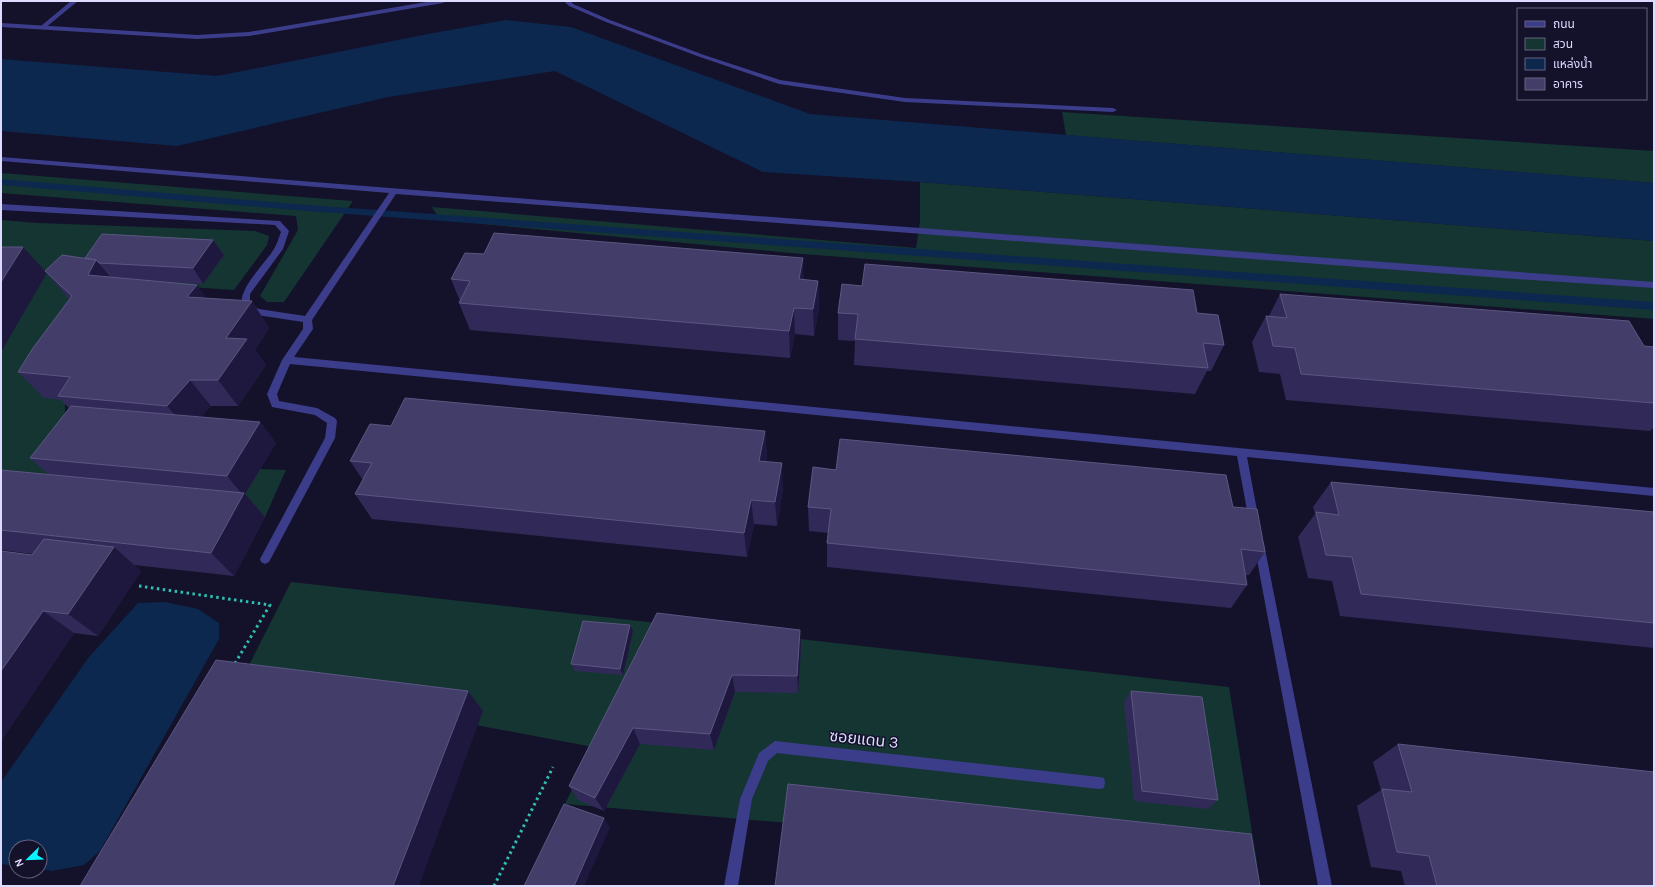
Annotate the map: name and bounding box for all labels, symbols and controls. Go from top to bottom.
legend [1517,8,1647,100]
text: ถนน [1553,17,1575,31]
text: สวน [1553,37,1573,51]
text: แหล่งน้ำ [1553,55,1592,71]
text: อาคาร [1553,77,1583,91]
street label: ซอยแดน 3 [828,726,900,752]
north arrow [8,839,48,879]
text: N [12,857,27,869]

